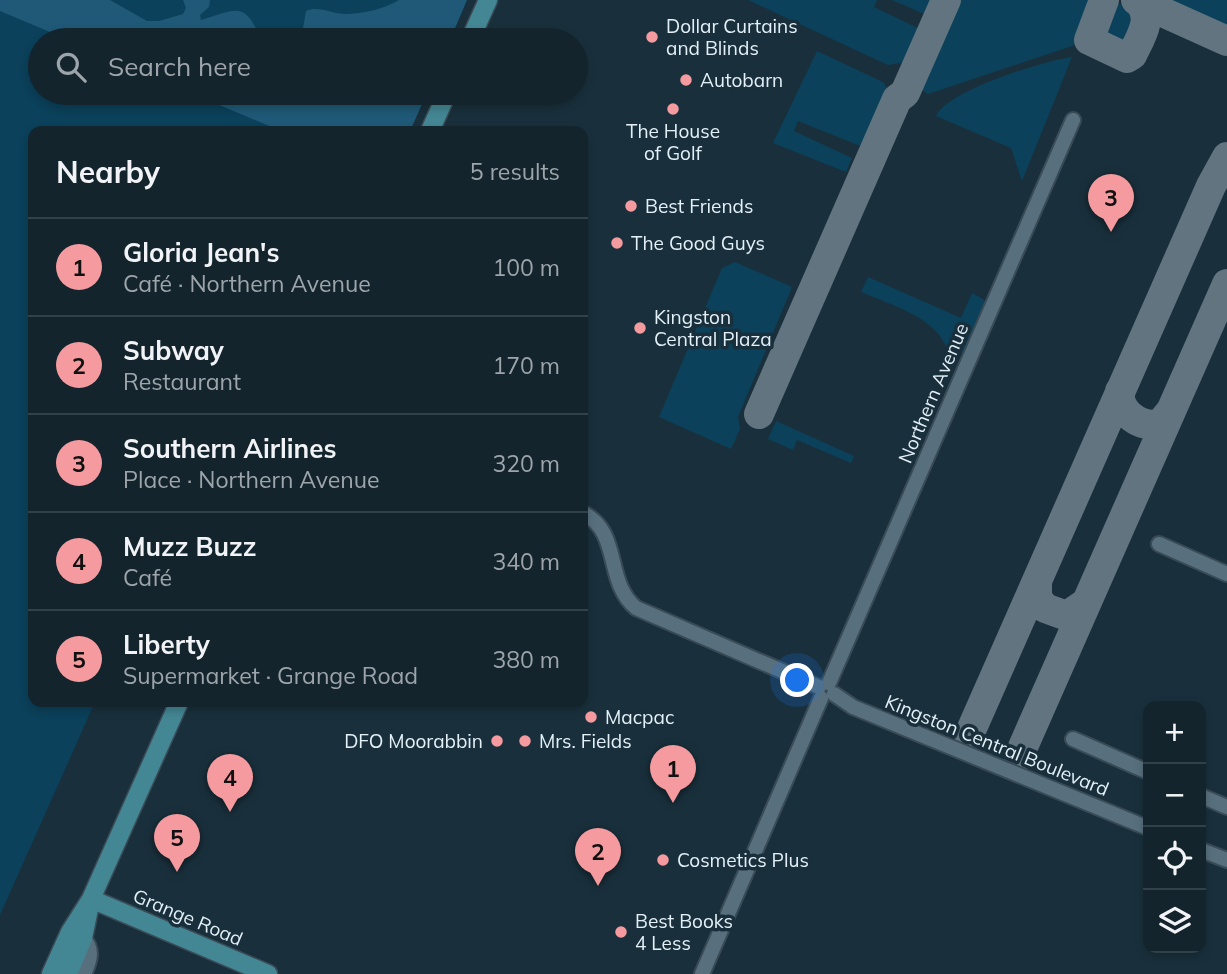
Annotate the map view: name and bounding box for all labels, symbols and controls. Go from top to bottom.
place label: Dollar Curtains and Blinds [666,14,798,60]
search box [28,28,588,105]
marker: Dollar Curtains and Blinds [644,29,660,45]
icon: search [52,48,90,86]
text: Search here [108,50,251,83]
place label: Autobarn [700,68,783,92]
marker: Autobarn [678,72,694,88]
marker: The House of Golf [665,101,681,117]
place label: The House of Golf [626,119,720,165]
text: Nearby [56,153,160,191]
text: 5 results [470,157,560,186]
pin: 3 [1088,174,1134,232]
place label: Best Friends [645,194,753,218]
marker: Best Friends [623,198,639,214]
place label: The Good Guys [631,231,765,255]
marker: The Good Guys [609,235,625,251]
text: Gloria Jean's [123,236,279,269]
text: 1 [72,253,86,282]
text: 100 m [492,253,560,282]
text: Café · Northern Avenue [123,269,371,298]
place label: Kingston Central Plaza [654,305,772,351]
street label: Northern Avenue [893,319,973,467]
marker: Kingston Central Plaza [632,320,648,336]
text: Subway [123,334,224,367]
text: 2 [72,351,86,380]
text: 170 m [492,351,560,380]
text: Restaurant [123,367,241,396]
text: Southern Airlines [123,432,337,465]
text: 3 [72,449,86,478]
text: 320 m [492,449,560,478]
text: Place · Northern Avenue [123,465,380,494]
text: Muzz Buzz [123,530,256,563]
text: 4 [72,547,86,576]
text: 340 m [492,547,560,576]
text: Café [123,563,172,592]
text: Liberty [123,628,210,661]
text: 5 [72,645,86,674]
text: 380 m [492,645,560,674]
text: Supermarket · Grange Road [123,661,418,690]
your location [780,663,814,697]
street label: Kingston Central Boulevard [882,689,1112,801]
map controls [1143,701,1206,953]
button: + [1143,701,1206,764]
place label: Macpac [605,705,674,729]
marker: Macpac [583,709,599,725]
place label: DFO Moorabbin [344,729,483,753]
place label: Mrs. Fields [539,729,632,753]
marker: DFO Moorabbin [489,733,505,749]
marker: Mrs. Fields [517,733,533,749]
pin: 1 [650,745,696,803]
pin: 4 [207,754,253,812]
button: − [1143,764,1206,827]
pin: 5 [154,814,200,872]
button: locate [1143,827,1206,890]
pin: 2 [575,828,621,886]
place label: Cosmetics Plus [677,848,809,872]
marker: Cosmetics Plus [655,852,671,868]
street label: Grange Road [130,883,246,951]
button: layers [1143,890,1206,953]
place label: Best Books 4 Less [635,909,733,955]
marker: Best Books 4 Less [613,924,629,940]

